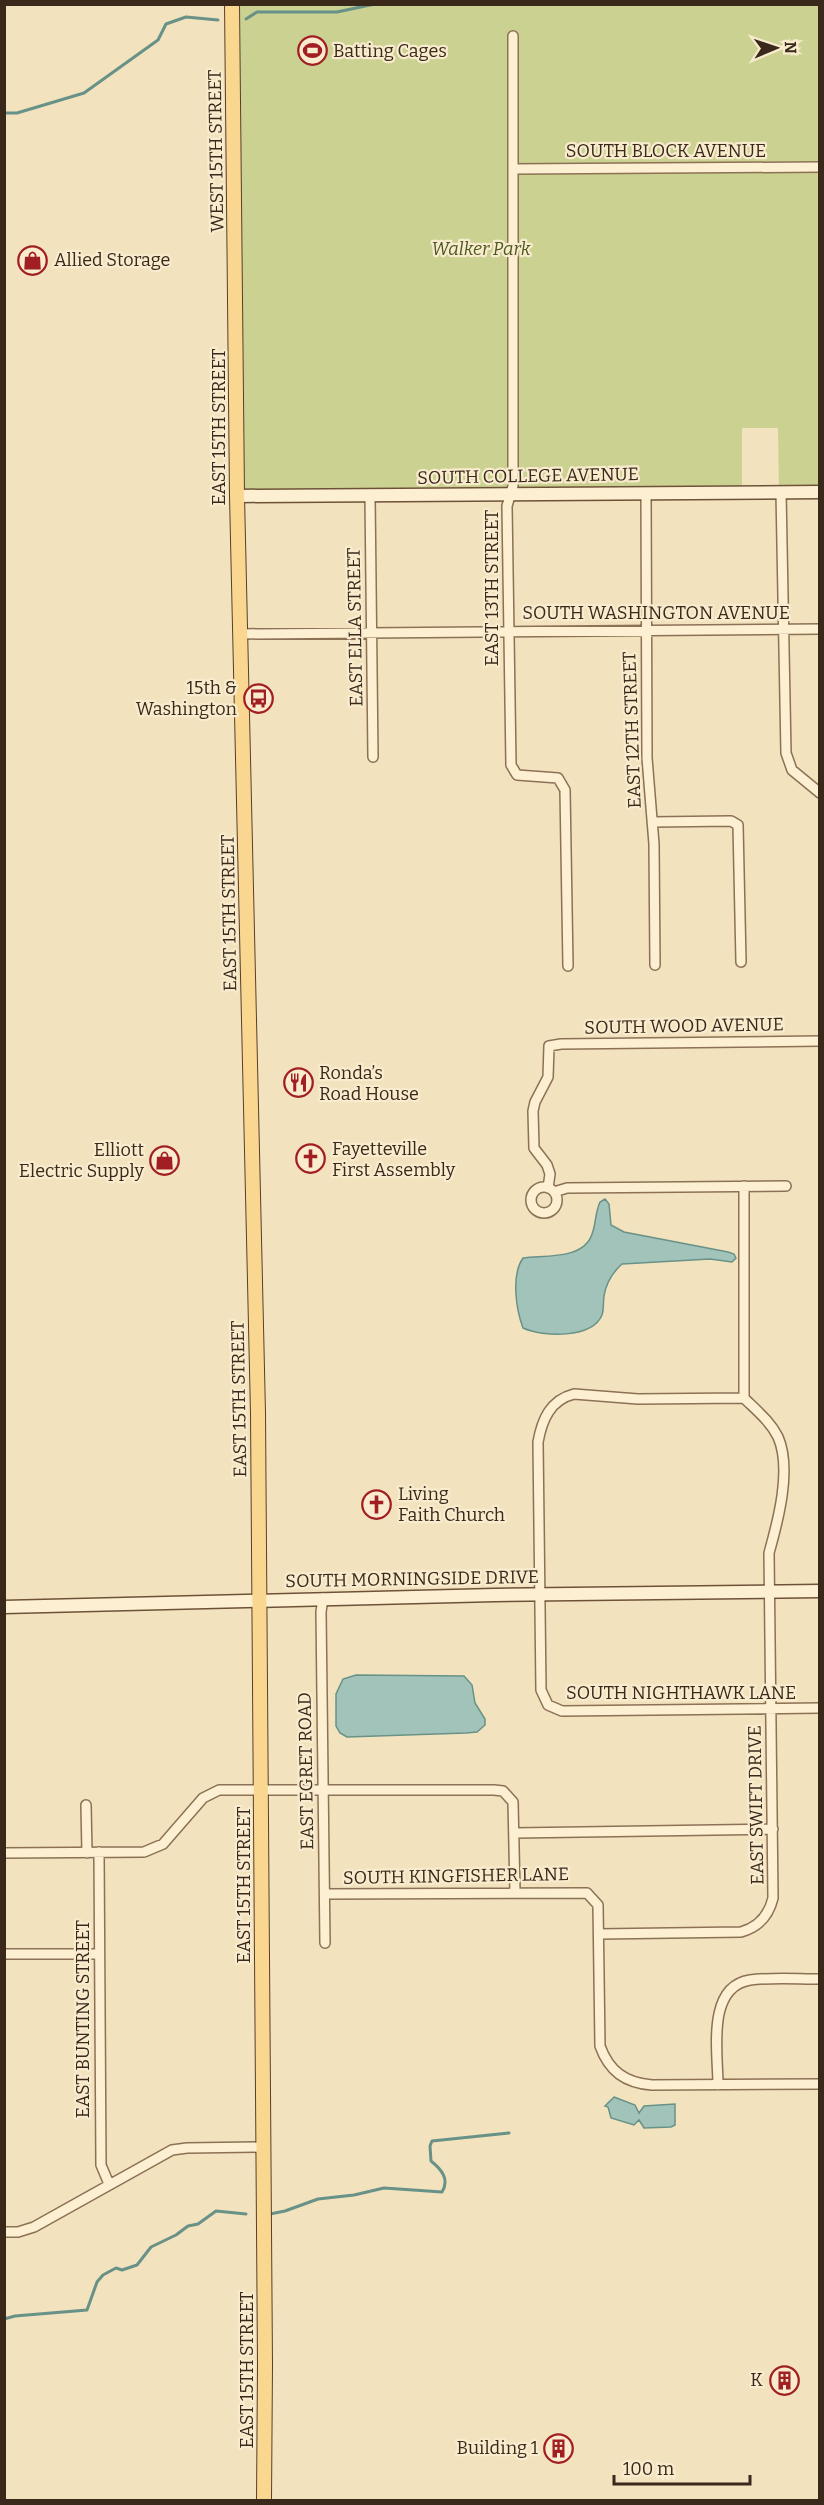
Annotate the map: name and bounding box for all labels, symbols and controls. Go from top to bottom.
north arrow [746,18,806,78]
sports icon: Batting Cages [296,35,328,67]
place label: Batting Cages [333,40,447,62]
text: N [781,41,800,54]
street label: WEST 15TH STREET [204,69,228,233]
street label: SOUTH BLOCK AVENUE [566,140,766,162]
park label: Walker Park [432,238,531,260]
shop icon: Allied Storage [17,244,49,276]
place label: Allied Storage [54,249,170,271]
street label: EAST 15TH STREET [208,348,230,505]
street label: SOUTH COLLEGE AVENUE [417,463,639,489]
street label: EAST 13TH STREET [481,509,503,666]
street label: EAST ELLA STREET [343,547,367,707]
street label: SOUTH WASHINGTON AVENUE [522,602,790,624]
street label: EAST 12TH STREET [618,651,646,809]
place label: 15th & Washington [136,677,238,720]
bus stop icon: 15th & Washington [242,682,274,714]
street label: EAST 15TH STREET [217,834,241,992]
street label: SOUTH WOOD AVENUE [584,1013,784,1039]
place label: Ronda’s Road House [319,1062,419,1105]
restaurant icon: Ronda’s Road House [282,1067,314,1099]
place label: Fayetteville First Assembly [332,1138,456,1181]
place label: Elliott Electric Supply [19,1139,144,1182]
church icon: Fayetteville First Assembly [295,1143,327,1175]
shop icon: Elliott Electric Supply [149,1144,181,1176]
street label: EAST 15TH STREET [227,1320,251,1478]
place label: Living Faith Church [398,1483,505,1526]
church icon: Living Faith Church [361,1488,393,1520]
street label: SOUTH MORNINGSIDE DRIVE [285,1566,539,1592]
street label: SOUTH NIGHTHAWK LANE [566,1682,796,1704]
street label: EAST EGRET ROAD [294,1692,318,1850]
street label: EAST SWIFT DRIVE [744,1725,768,1885]
street label: EAST 15TH STREET [233,1806,255,1963]
street label: SOUTH KINGFISHER LANE [343,1863,569,1889]
street label: EAST BUNTING STREET [72,1919,94,2118]
street label: EAST 15TH STREET [236,2291,258,2448]
building icon: K [768,2364,800,2396]
place label: K [750,2369,763,2391]
building icon: Building 1 [543,2432,575,2464]
place label: Building 1 [457,2437,539,2459]
scale bar [614,2448,750,2486]
text: 100 m [623,2458,674,2480]

